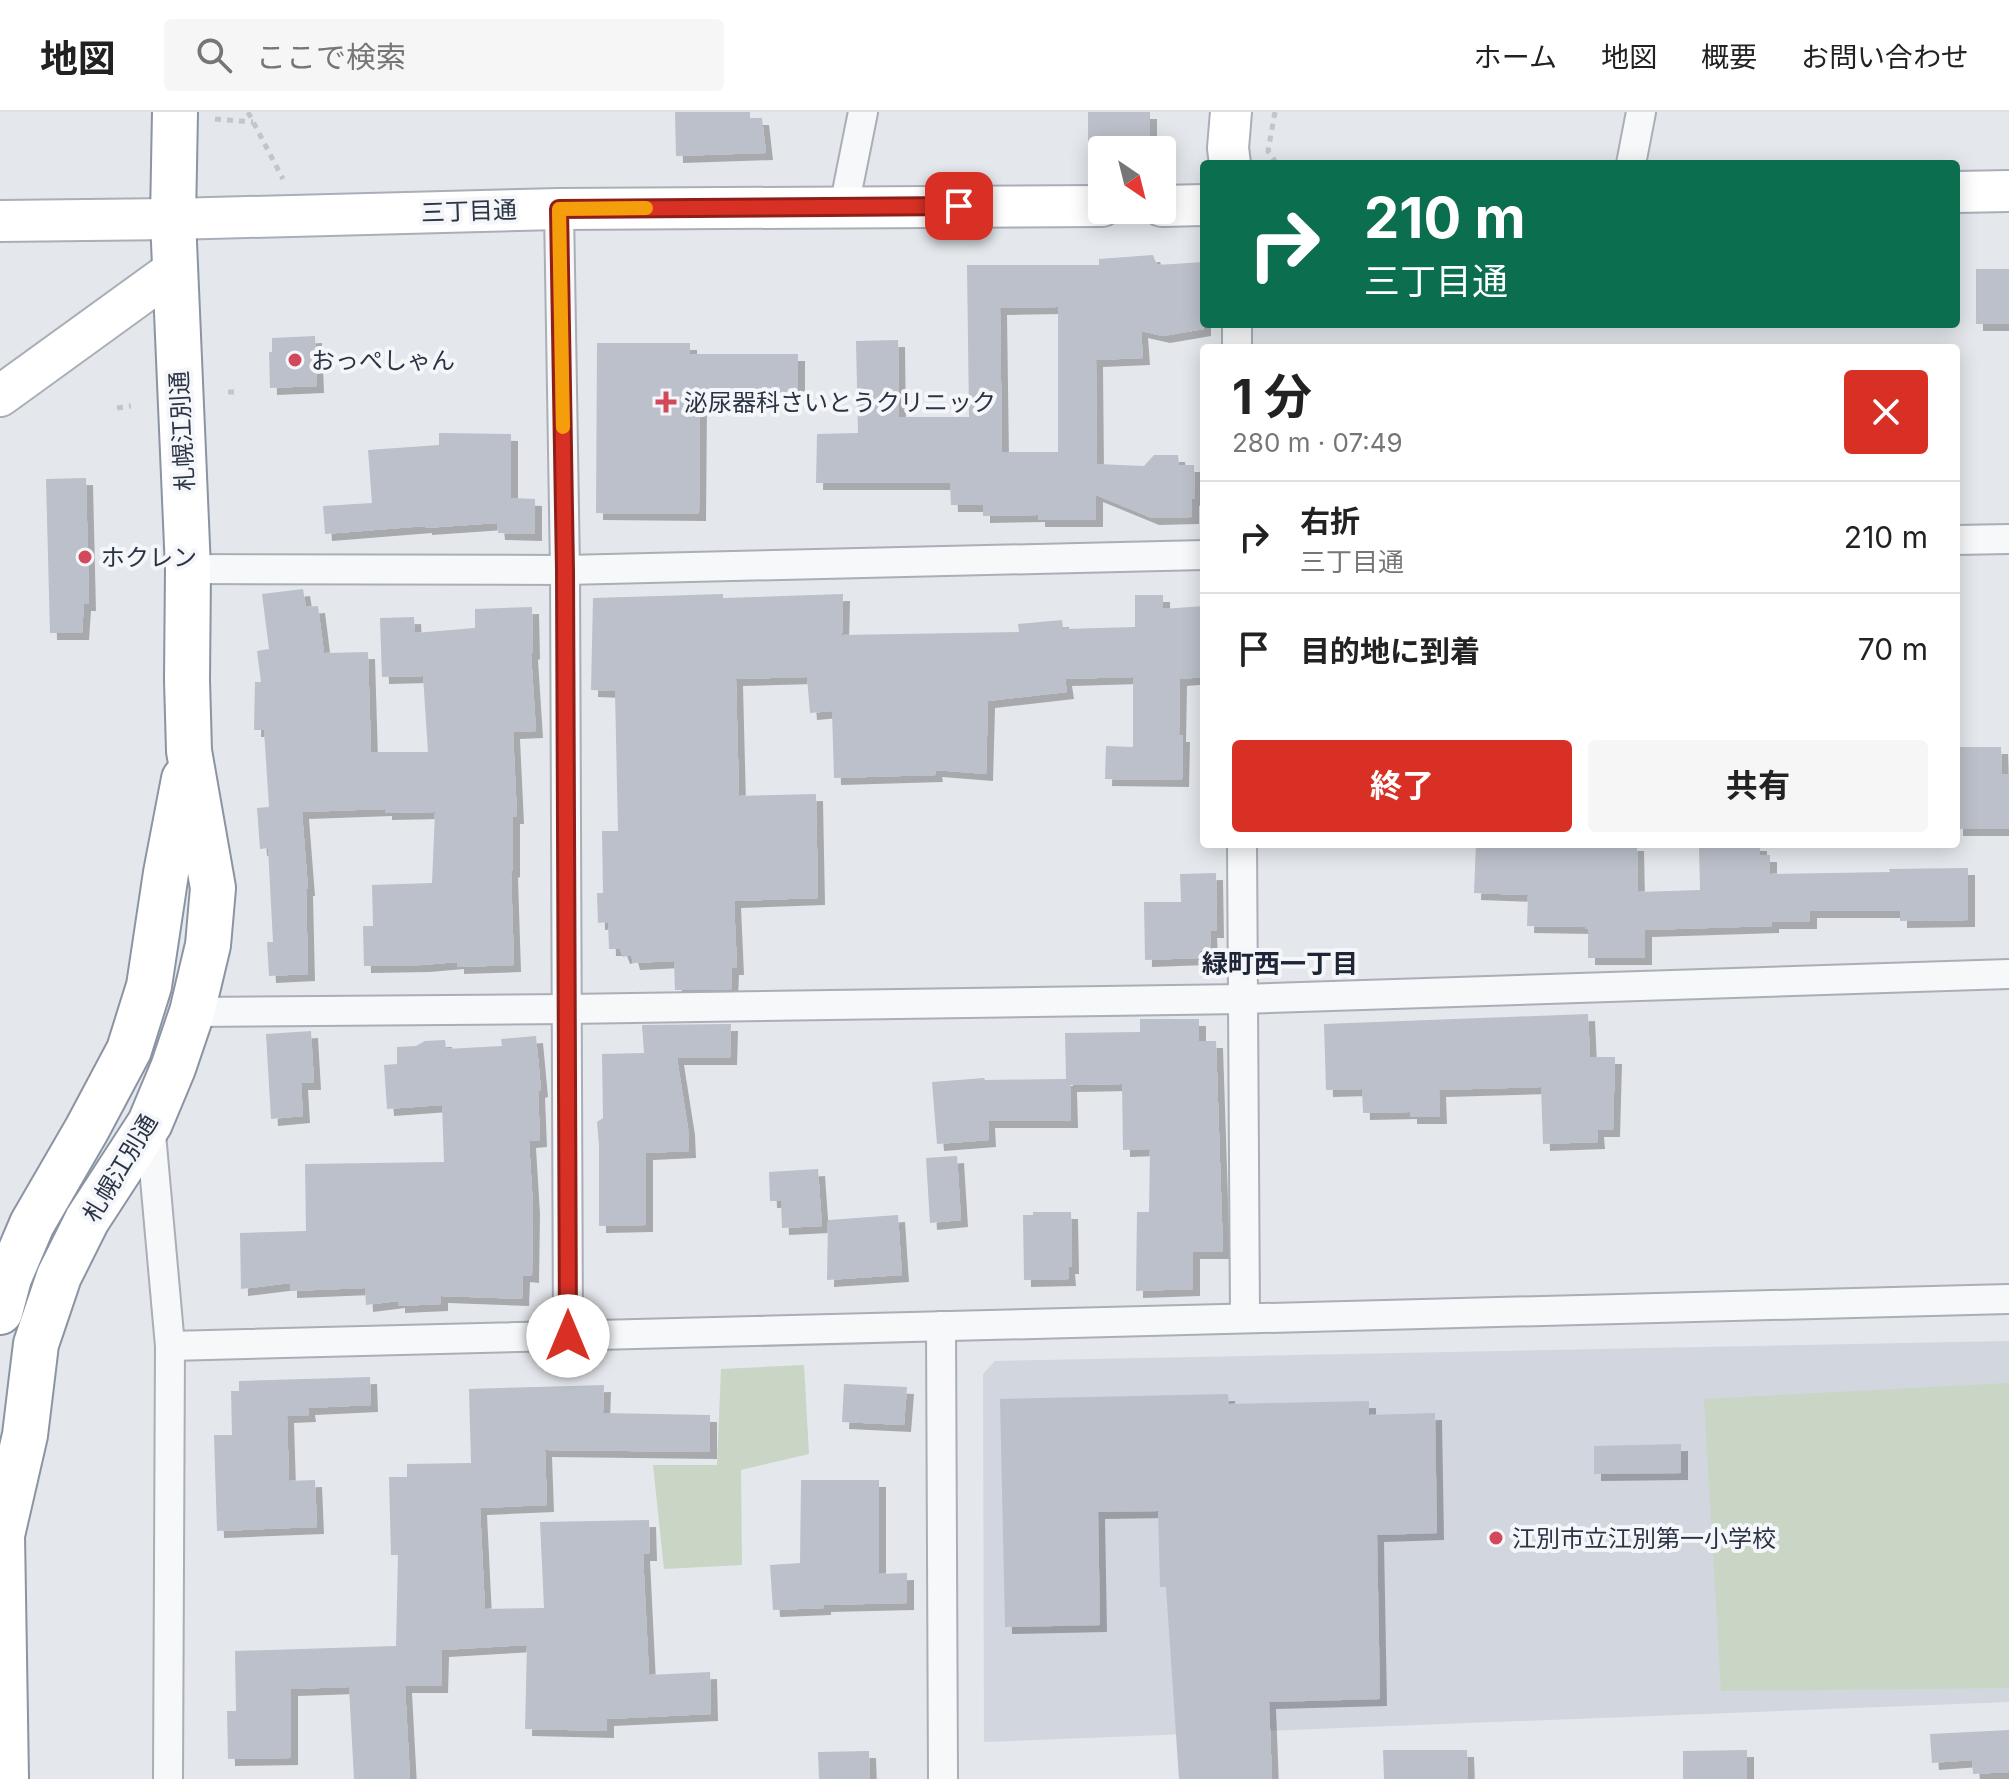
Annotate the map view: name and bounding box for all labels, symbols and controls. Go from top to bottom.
search box [164,19,724,91]
icon: search [192,33,236,77]
text: 地図 [40,35,116,81]
text: ここで検索 [256,39,406,75]
text: ホーム [1474,40,1557,74]
text: 地図 [1601,40,1657,74]
text: 概要 [1701,40,1757,74]
text: お問い合わせ [1801,40,1969,74]
north arrow [1088,136,1176,224]
map controls [1088,136,1176,224]
pin [925,172,993,240]
icon: arrive [937,184,981,228]
text: 210 m [1364,184,1526,252]
icon: right [1232,192,1336,296]
street label: 三丁目通 [421,195,517,227]
text: 三丁目通 [1364,259,1508,303]
place label: おっぺしゃん [311,346,455,375]
marker: おっぺしゃん [286,351,304,369]
text: 1 分 [1232,367,1312,426]
street label: 札幌江別通 [164,370,200,492]
button: close [1844,370,1928,454]
place label: 泌尿器科さいとうクリニック [684,388,996,417]
marker: 泌尿器科さいとうクリニック [655,391,677,413]
text: 280 m · 07:49 [1232,427,1403,458]
text: 右折 [1300,503,1360,539]
icon: right [1232,515,1276,559]
text: 210 m [1844,519,1928,555]
place label: ホクレン [101,543,197,572]
text: 三丁目通 [1300,546,1404,577]
marker: ホクレン [76,548,94,566]
icon: arrive [1232,627,1276,671]
text: 70 m [1858,631,1928,667]
text: 目的地に到着 [1300,633,1480,669]
button: 終了 [1232,740,1572,832]
button: 共有 [1588,740,1928,832]
district label: 緑町西一丁目 [1202,948,1358,979]
street label: 札幌江別通 [77,1109,163,1227]
position arrow [526,1294,610,1378]
place label: 江別市立江別第一小学校 [1512,1524,1776,1553]
marker: 江別市立江別第一小学校 [1487,1529,1505,1547]

